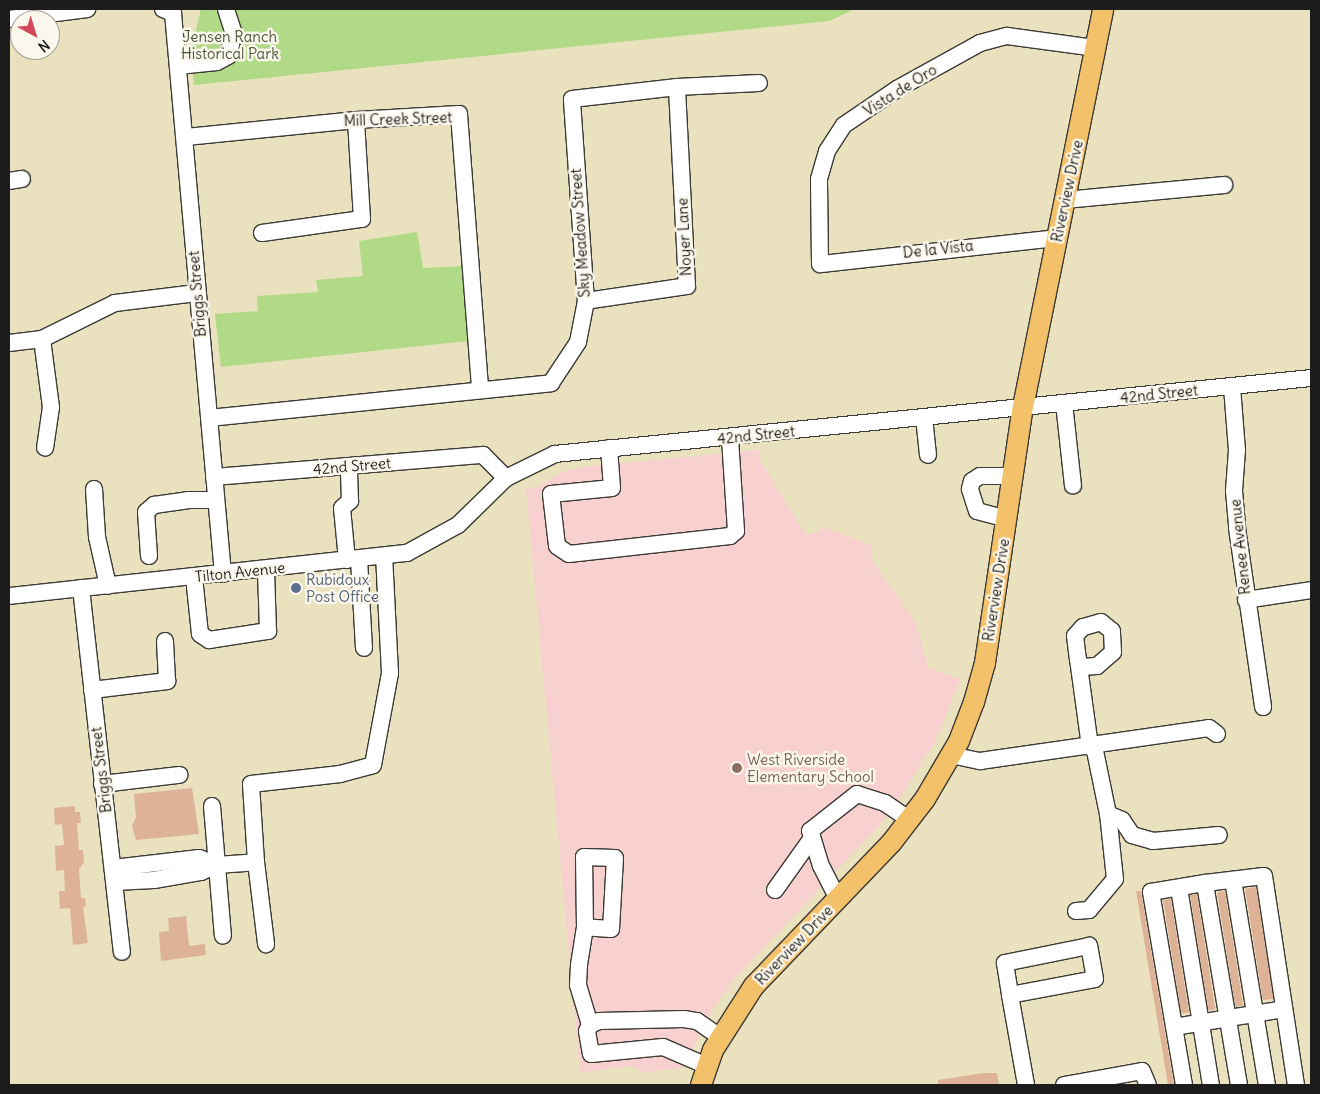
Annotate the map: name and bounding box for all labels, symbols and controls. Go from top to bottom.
north arrow [10,10,60,60]
park label: Jensen Ranch Historical Park [181,27,279,62]
text: N [34,36,53,56]
street label: Vista de Oro [860,60,940,120]
street label: Mill Creek Street [343,108,453,130]
street label: Riverview Drive [1047,138,1087,244]
street label: Sky Meadow Street [567,168,593,298]
street label: Noyer Lane [673,197,695,277]
street label: De la Vista [902,236,974,262]
street label: Briggs Street [184,250,210,338]
street label: 42nd Street [1119,381,1199,407]
street label: 42nd Street [716,422,796,448]
street label: 42nd Street [312,454,392,478]
street label: Renee Avenue [1226,498,1254,596]
street label: Riverview Drive [979,537,1013,643]
street label: Tilton Avenue [194,558,286,586]
place label: Rubidoux Post Office [306,570,379,605]
marker: Rubidoux Post Office [290,582,302,594]
street label: Briggs Street [87,726,115,814]
place label: West Riverside Elementary School [747,750,874,785]
marker: West Riverside Elementary School [731,762,743,774]
street label: Riverview Drive [751,901,837,989]

